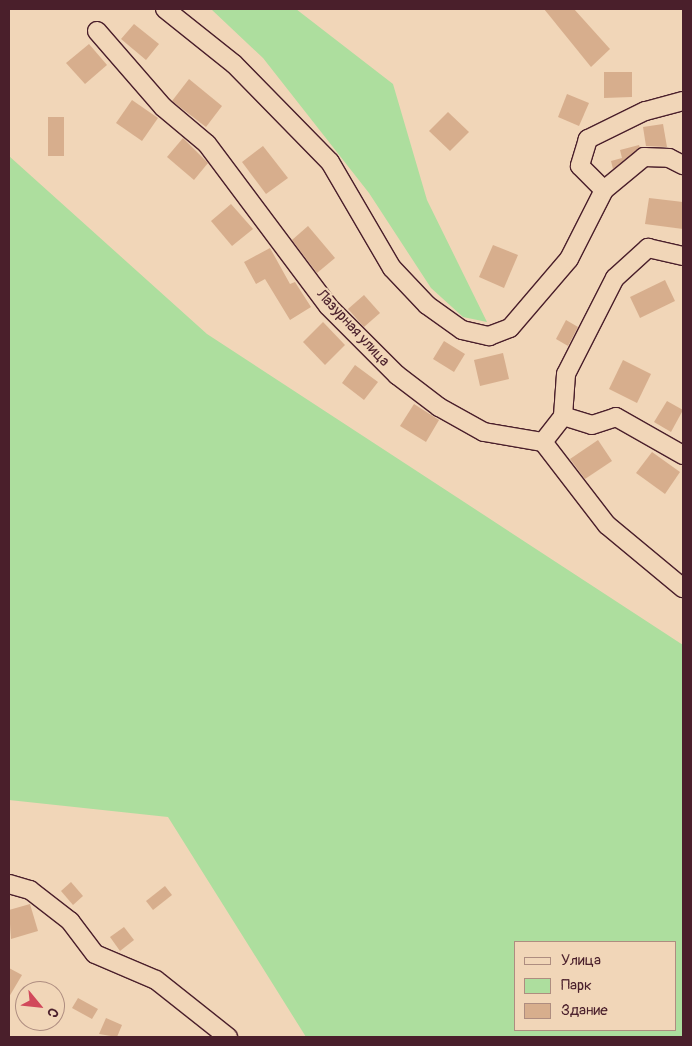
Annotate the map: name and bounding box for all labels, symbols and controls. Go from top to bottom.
street label: Лазурная улица [313,286,393,370]
legend [514,941,677,1031]
text: Улица [561,951,601,970]
text: Парк [561,976,592,995]
north arrow [15,981,65,1031]
text: Здание [561,1001,608,1020]
text: С [43,1005,62,1021]

